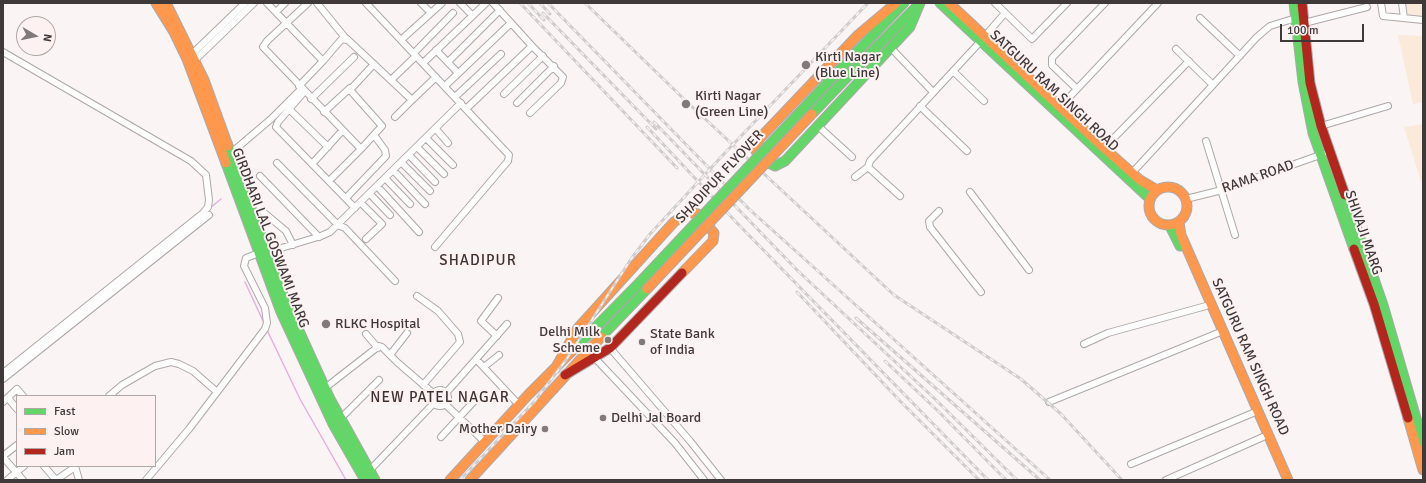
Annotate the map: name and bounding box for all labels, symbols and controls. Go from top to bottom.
north arrow [16,16,56,56]
scale bar [1282,16,1366,42]
text: 100 m [1287,23,1319,38]
street label: SATGURU RAM SINGH ROAD [986,27,1122,155]
text: N [40,33,54,43]
place label: Kirti Nagar (Blue Line) [815,49,881,82]
marker: Kirti Nagar (Blue Line) [800,59,812,71]
place label: Kirti Nagar (Green Line) [695,88,768,120]
marker: Kirti Nagar (Green Line) [680,98,692,110]
street label: SHADIPUR FLYOVER [673,127,767,227]
street label: GIRDHARI LAL GOSWAMI MARG [228,146,312,330]
street label: RAMA ROAD [1220,157,1296,197]
street label: SHIVAJI MARG [1341,189,1385,277]
district label: SHADIPUR [439,252,517,270]
street label: SATGURU RAM SINGH ROAD [1208,276,1292,438]
place label: RLKC Hospital [335,316,420,332]
marker: RLKC Hospital [320,318,332,330]
place label: Delhi Milk Scheme [539,324,600,356]
place label: State Bank of India [650,326,715,358]
marker: Delhi Milk Scheme [603,335,613,345]
marker: State Bank of India [637,337,647,347]
district label: NEW PATEL NAGAR [370,389,510,407]
legend [16,395,156,467]
text: Fast [54,404,75,419]
place label: Delhi Jal Board [611,410,701,426]
marker: Delhi Jal Board [598,413,608,423]
place label: Mother Dairy [459,421,537,437]
text: Slow [54,424,79,439]
marker: Mother Dairy [540,424,550,434]
text: Jam [54,444,75,459]

